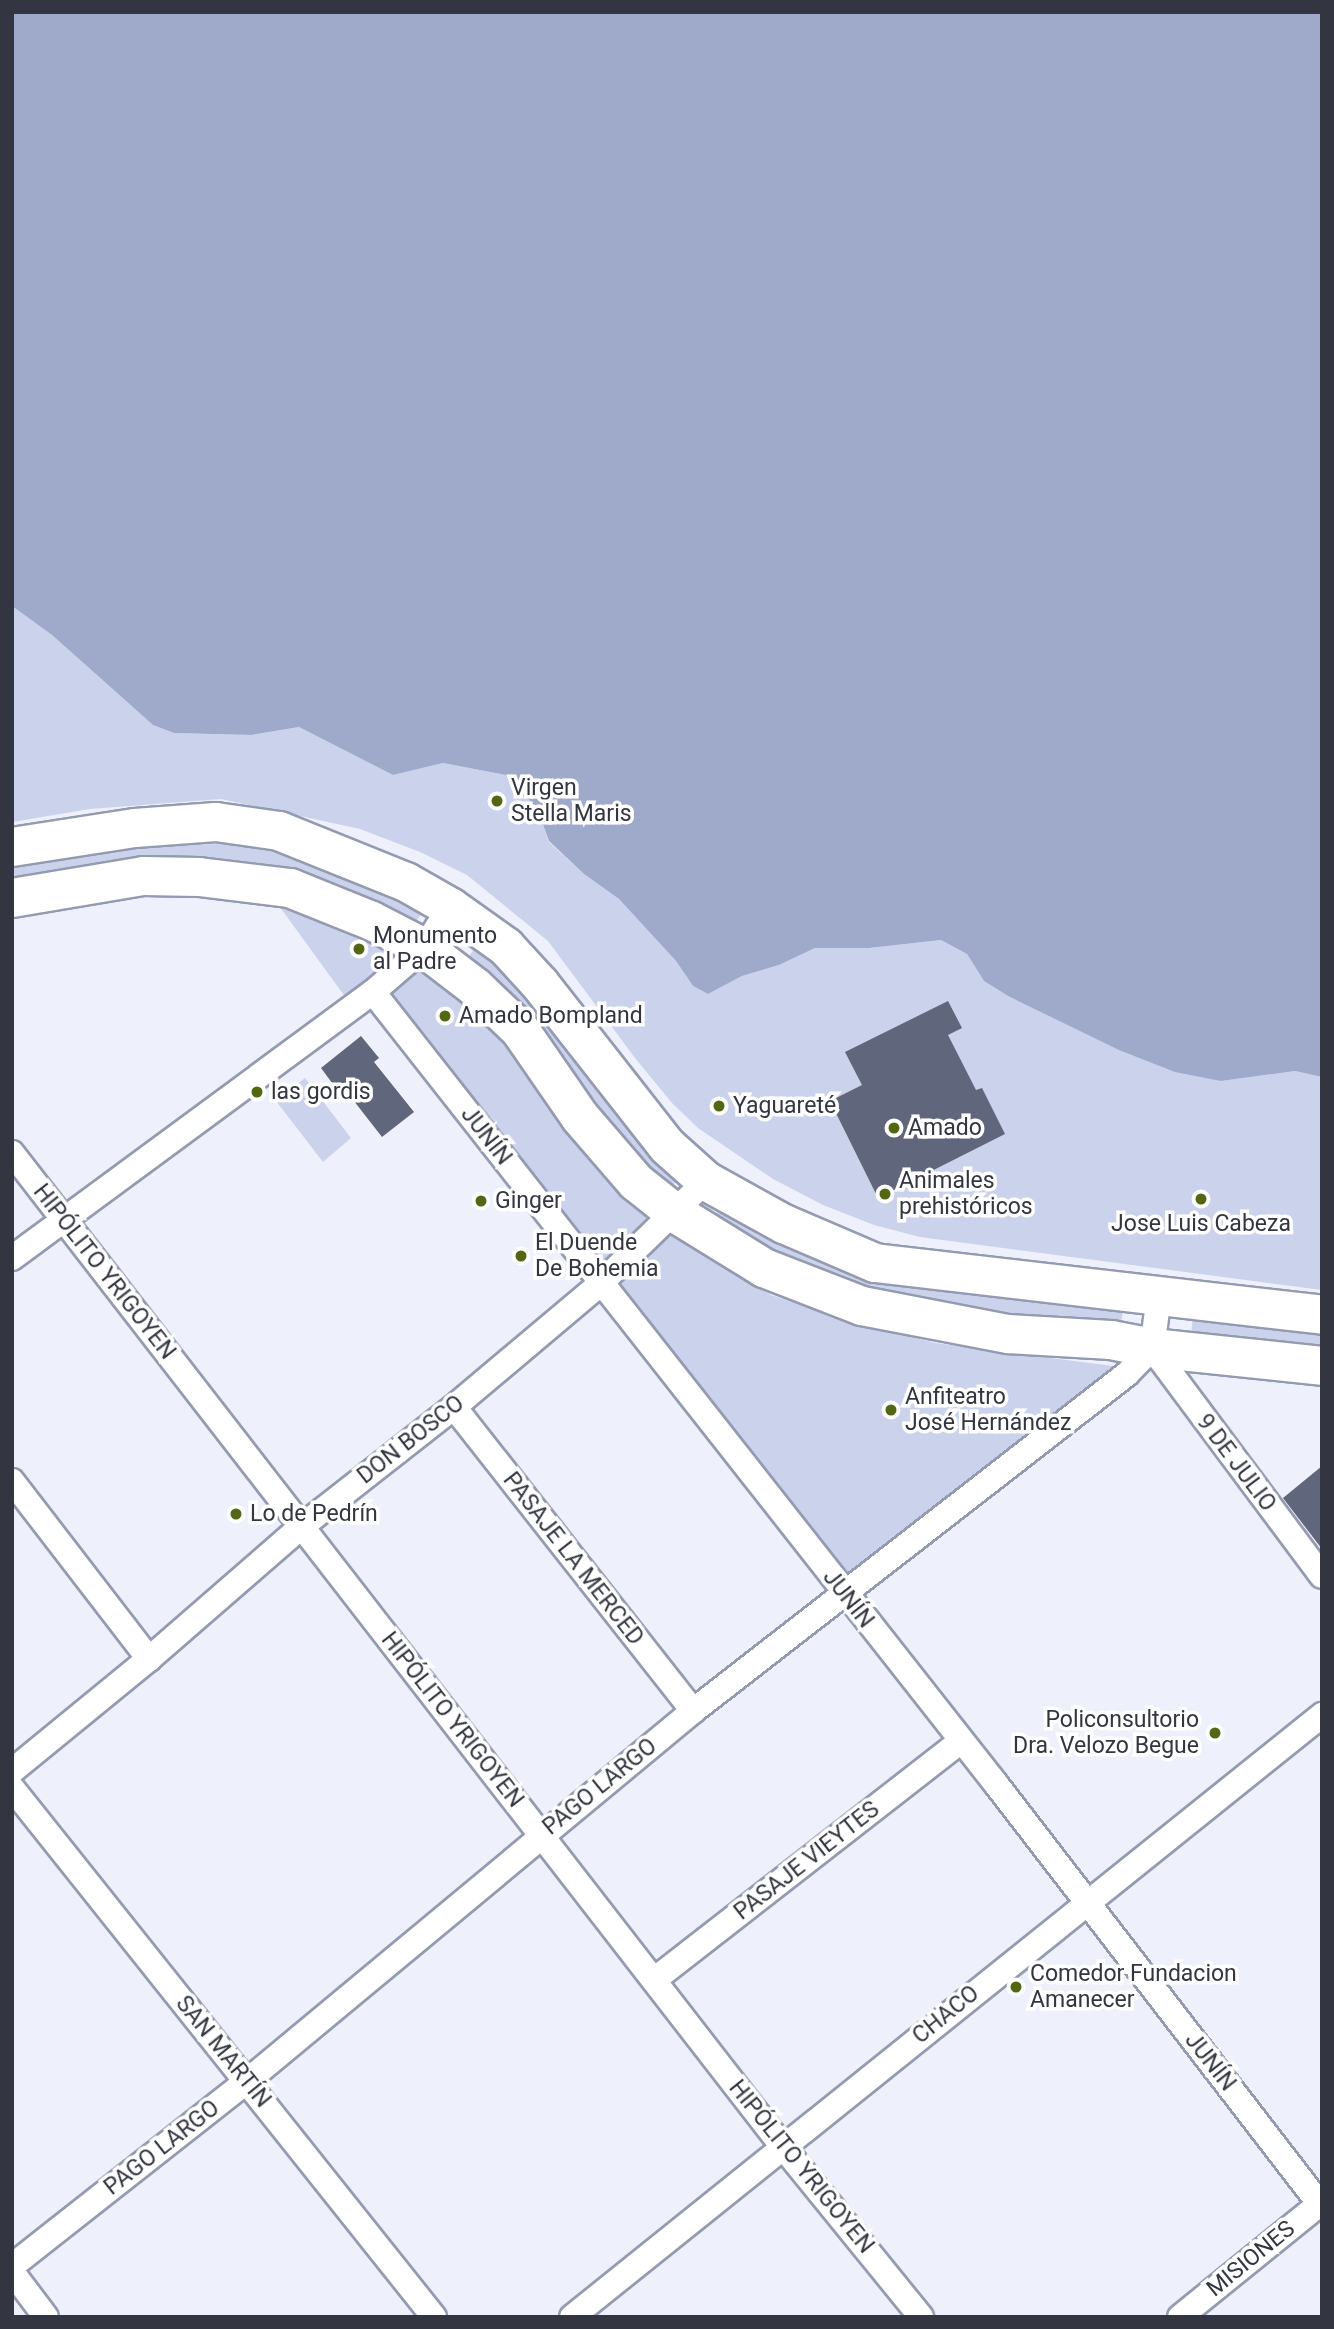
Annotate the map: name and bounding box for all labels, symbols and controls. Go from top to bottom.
place label: Virgen Stella Maris [511,774,632,828]
marker: Virgen Stella Maris [489,793,505,809]
place label: Monumento al Padre [373,922,497,976]
marker: Monumento al Padre [351,941,367,957]
place label: Amado Bompland [459,1002,643,1030]
marker: Amado Bompland [437,1008,453,1024]
place label: las gordis [271,1078,371,1106]
marker: las gordis [249,1084,265,1100]
place label: Yaguareté [733,1092,836,1120]
marker: Yaguareté [711,1098,727,1114]
street label: JUNÍN [455,1101,517,1171]
place label: Amado [908,1114,982,1142]
marker: Amado [886,1120,902,1136]
place label: Animales prehistóricos [899,1167,1033,1221]
street label: HIPÓLITO YRIGOYEN [27,1179,181,1365]
marker: Animales prehistóricos [877,1186,893,1202]
place label: Ginger [495,1187,562,1215]
marker: Jose Luis Cabeza [1193,1191,1209,1207]
marker: Ginger [473,1193,489,1209]
place label: Jose Luis Cabeza [1111,1210,1291,1238]
place label: El Duende De Bohemia [535,1229,659,1283]
marker: El Duende De Bohemia [513,1248,529,1264]
place label: Anfiteatro José Hernández [905,1383,1071,1437]
street label: DON BOSCO [352,1390,470,1490]
marker: Anfiteatro José Hernández [883,1402,899,1418]
street label: 9 DE JULIO [1191,1409,1281,1517]
street label: PASAJE LA MERCED [497,1467,649,1651]
place label: Lo de Pedrín [250,1500,378,1528]
marker: Lo de Pedrín [228,1506,244,1522]
street label: JUNÍN [817,1564,879,1634]
street label: HIPÓLITO YRIGOYEN [375,1627,529,1813]
place label: Policonsultorio Dra. Velozo Begue [1013,1706,1199,1760]
marker: Policonsultorio Dra. Velozo Begue [1205,1723,1225,1743]
street label: PAGO LARGO [538,1733,662,1841]
street label: PASAJE VIEYTES [729,1796,885,1926]
place label: Comedor Fundacion Amanecer [1030,1960,1237,2014]
marker: Comedor Fundacion Amanecer [1008,1979,1024,1995]
street label: CHACO [907,1980,985,2050]
street label: SAN MARTÍN [170,1991,276,2113]
street label: JUNÍN [1179,2027,1241,2097]
street label: HIPÓLITO YRIGOYEN [723,2075,879,2259]
street label: PAGO LARGO [99,2095,225,2201]
street label: MISIONES [1201,2215,1301,2303]

